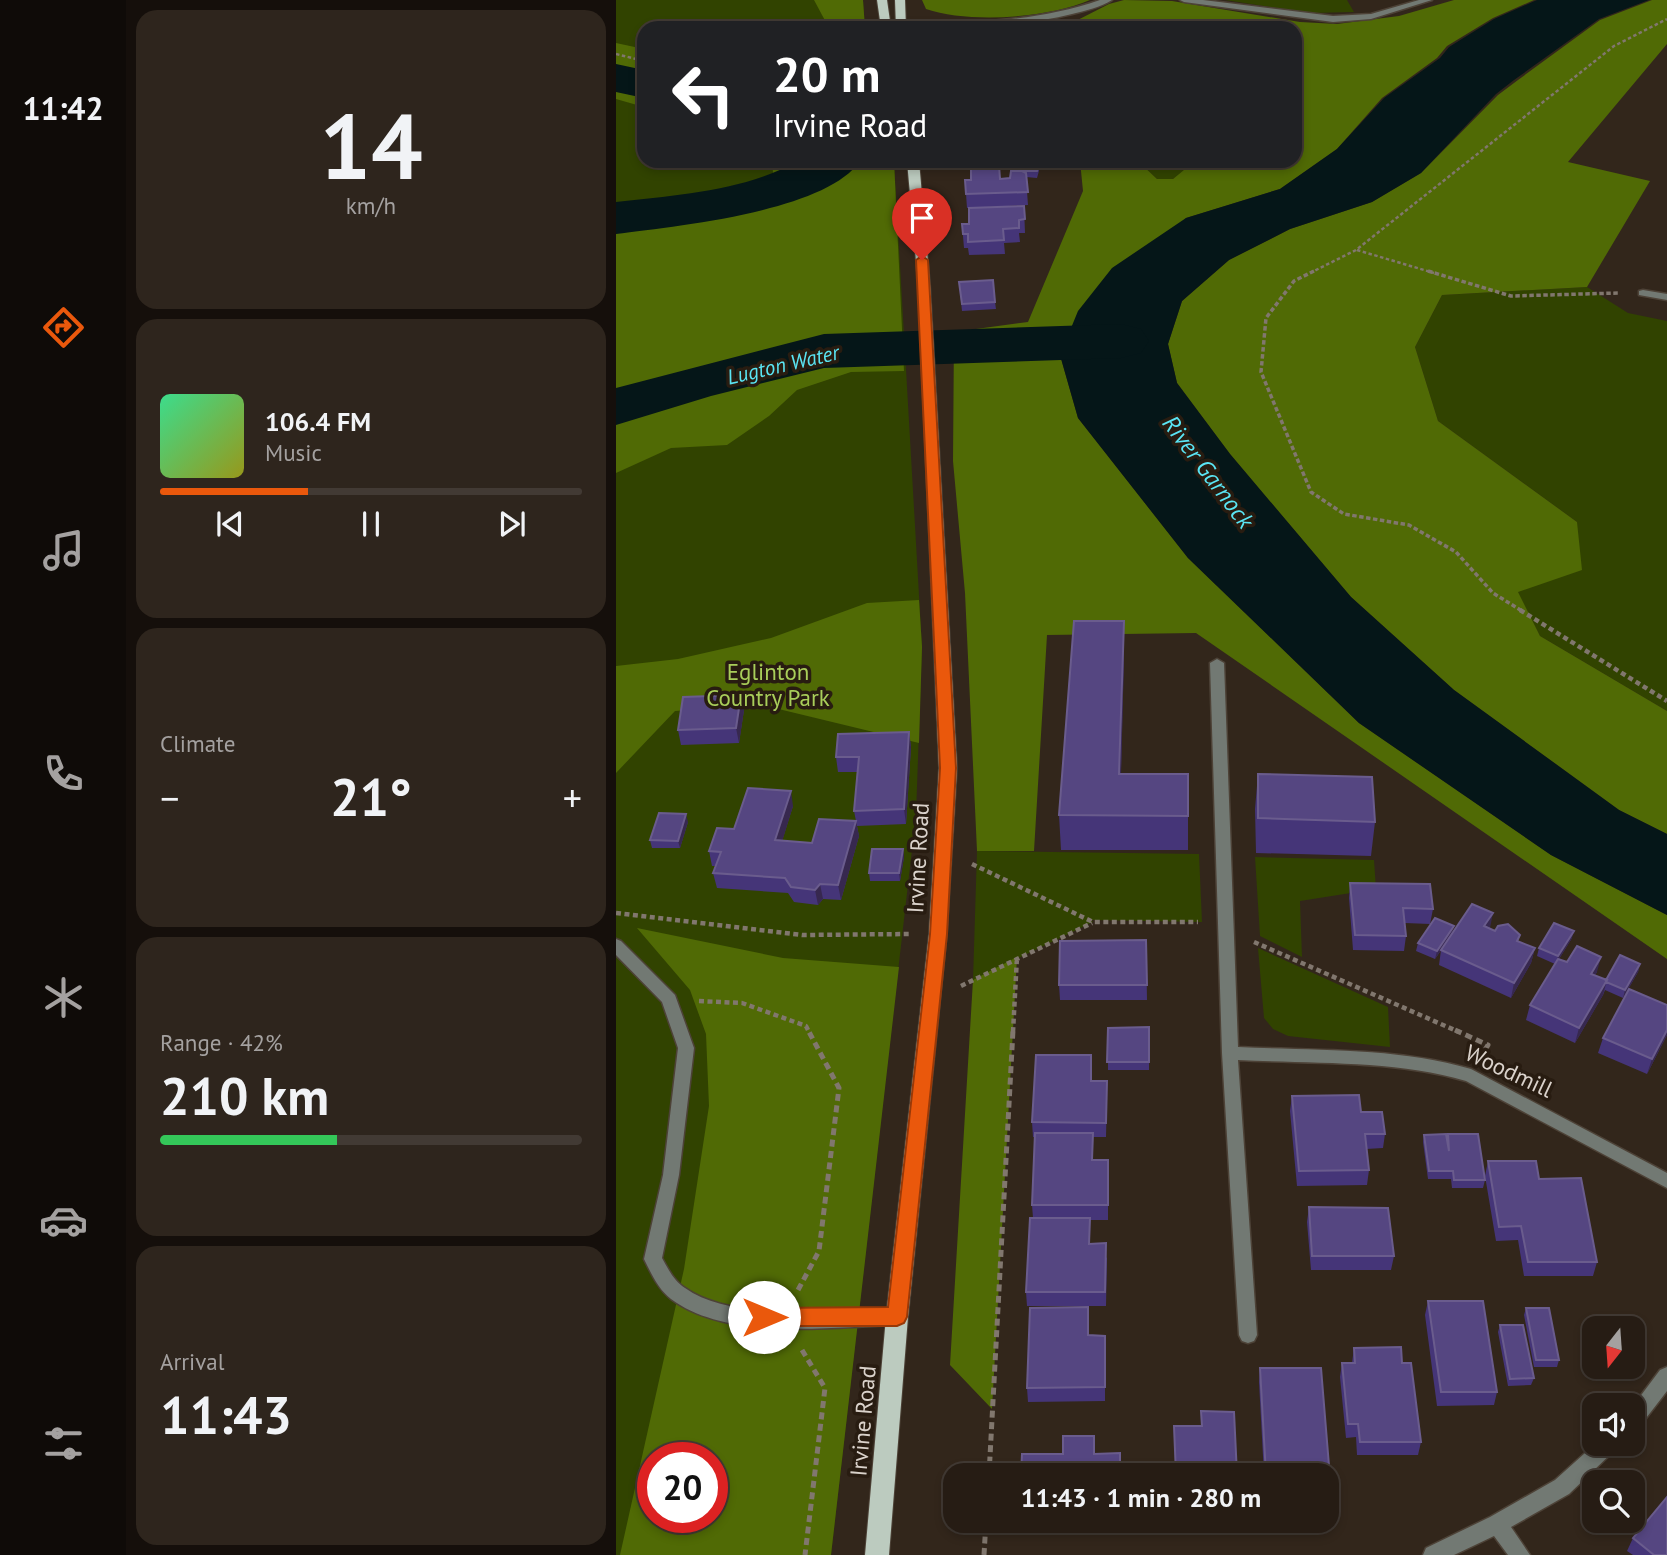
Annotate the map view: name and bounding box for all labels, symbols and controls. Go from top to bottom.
text: 20 m [773,42,880,106]
icon: left [658,49,749,140]
text: 14 [319,86,423,204]
text: 11:42 [22,87,104,129]
text: Irvine Road [773,104,927,146]
pin [892,188,952,260]
text: km/h [346,191,396,220]
icon: arrive [903,199,941,237]
icon: directions [39,303,88,352]
water label: Lugton Water [724,338,844,391]
text: 106.4 FM [265,405,371,438]
water label: River Garnock [1156,409,1262,535]
text: Music [265,438,322,467]
icon: previous [211,505,249,543]
icon: pause [352,505,390,543]
icon: next [493,505,531,543]
icon: music [39,526,88,575]
park label: Eglinton Country Park [706,657,830,712]
text: Climate [160,729,235,758]
icon: phone [39,749,88,798]
text: 21° [330,763,412,830]
text: − [160,773,179,822]
text: + [563,773,582,822]
street label: Irvine Road [900,802,935,914]
icon: climate [39,973,88,1022]
text: Range · 42% [160,1028,283,1057]
street label: Woodmill [1461,1038,1558,1104]
text: 210 km [160,1062,329,1129]
icon: car [39,1196,88,1245]
position arrow [727,1280,801,1354]
north arrow [1582,1316,1645,1379]
map controls [1582,1316,1645,1533]
text: Arrival [160,1347,224,1376]
street label: Irvine Road [843,1364,882,1477]
text: 11:43 [160,1381,292,1448]
button: sound [1582,1393,1645,1456]
icon: filters [39,1419,88,1468]
speed limit sign: 20 [637,1442,728,1533]
button: search [1582,1470,1645,1533]
text: 11:43 · 1 min · 280 m [1021,1481,1261,1514]

